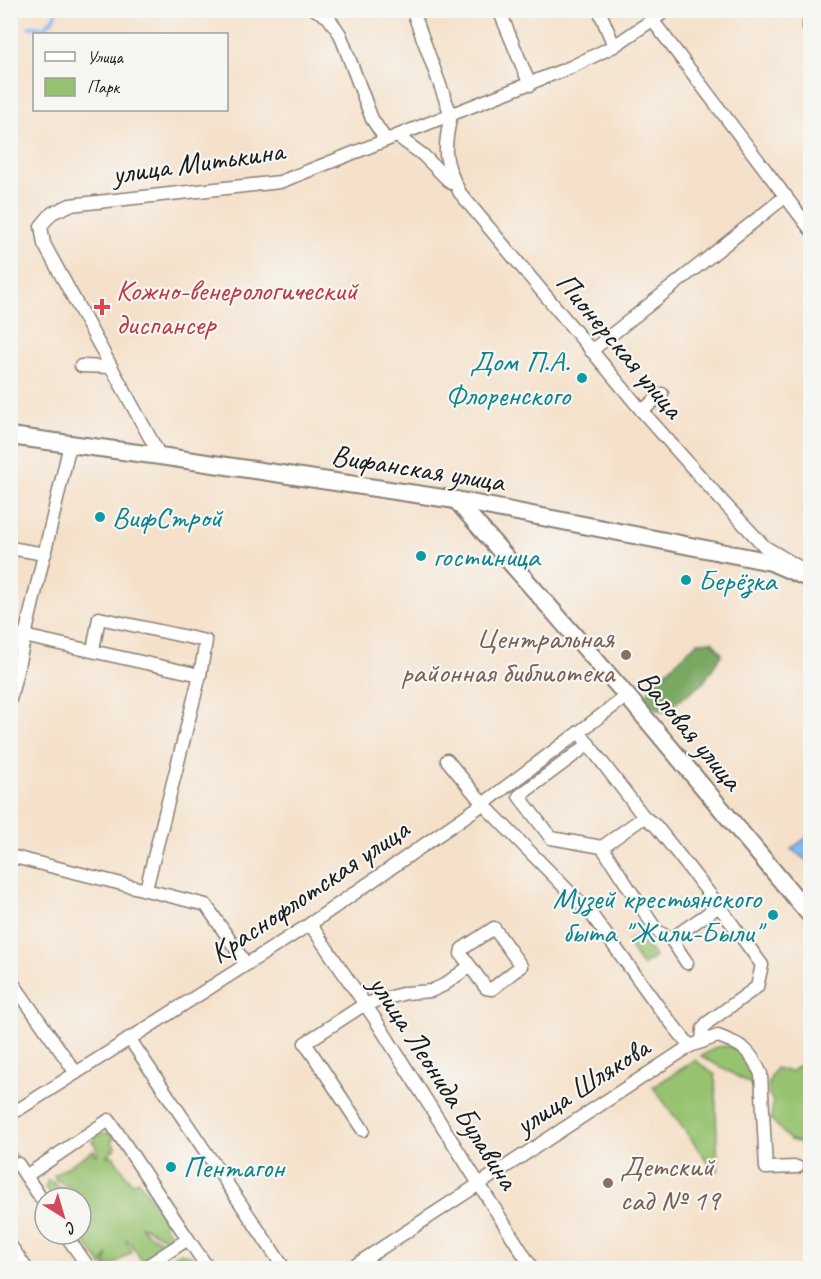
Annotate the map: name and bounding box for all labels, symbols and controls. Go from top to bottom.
legend [33,33,228,111]
text: Улица [87,46,124,68]
text: Парк [87,76,121,98]
street label: улица Митькина [108,131,289,193]
street label: Пионерская улица [548,264,694,427]
place label: Кожно-венерологический диспансер [116,271,359,343]
marker: Кожно-венерологический диспансер [93,298,111,316]
place label: Дом П.А. Флоренского [445,342,571,414]
marker: Дом П.А. Флоренского [575,371,589,385]
street label: Вифанская улица [329,436,509,501]
place label: ВифСтрой [112,498,223,536]
marker: ВифСтрой [93,510,107,524]
place label: гостиница [433,537,542,575]
marker: гостиница [414,549,428,563]
place label: Берёзка [698,561,778,599]
marker: Берёзка [679,573,693,587]
place label: Центральная районная библиотека [401,619,616,691]
marker: Центральная районная библиотека [619,648,633,662]
street label: Валовая улица [629,662,753,799]
street label: Краснофлотская улица [202,809,418,972]
place label: Музей крестьянского быта "Жили-Были" [553,879,767,951]
marker: Музей крестьянского быта "Жили-Были" [766,908,780,922]
street label: улица Леонида Булавина [359,966,529,1198]
street label: улица Шлякова [506,1027,658,1144]
place label: Детский сад № 19 [620,1147,722,1219]
place label: Пентагон [183,1148,286,1186]
marker: Пентагон [164,1160,178,1174]
marker: Детский сад № 19 [601,1176,615,1190]
north arrow [33,1186,93,1246]
text: С [61,1217,81,1239]

